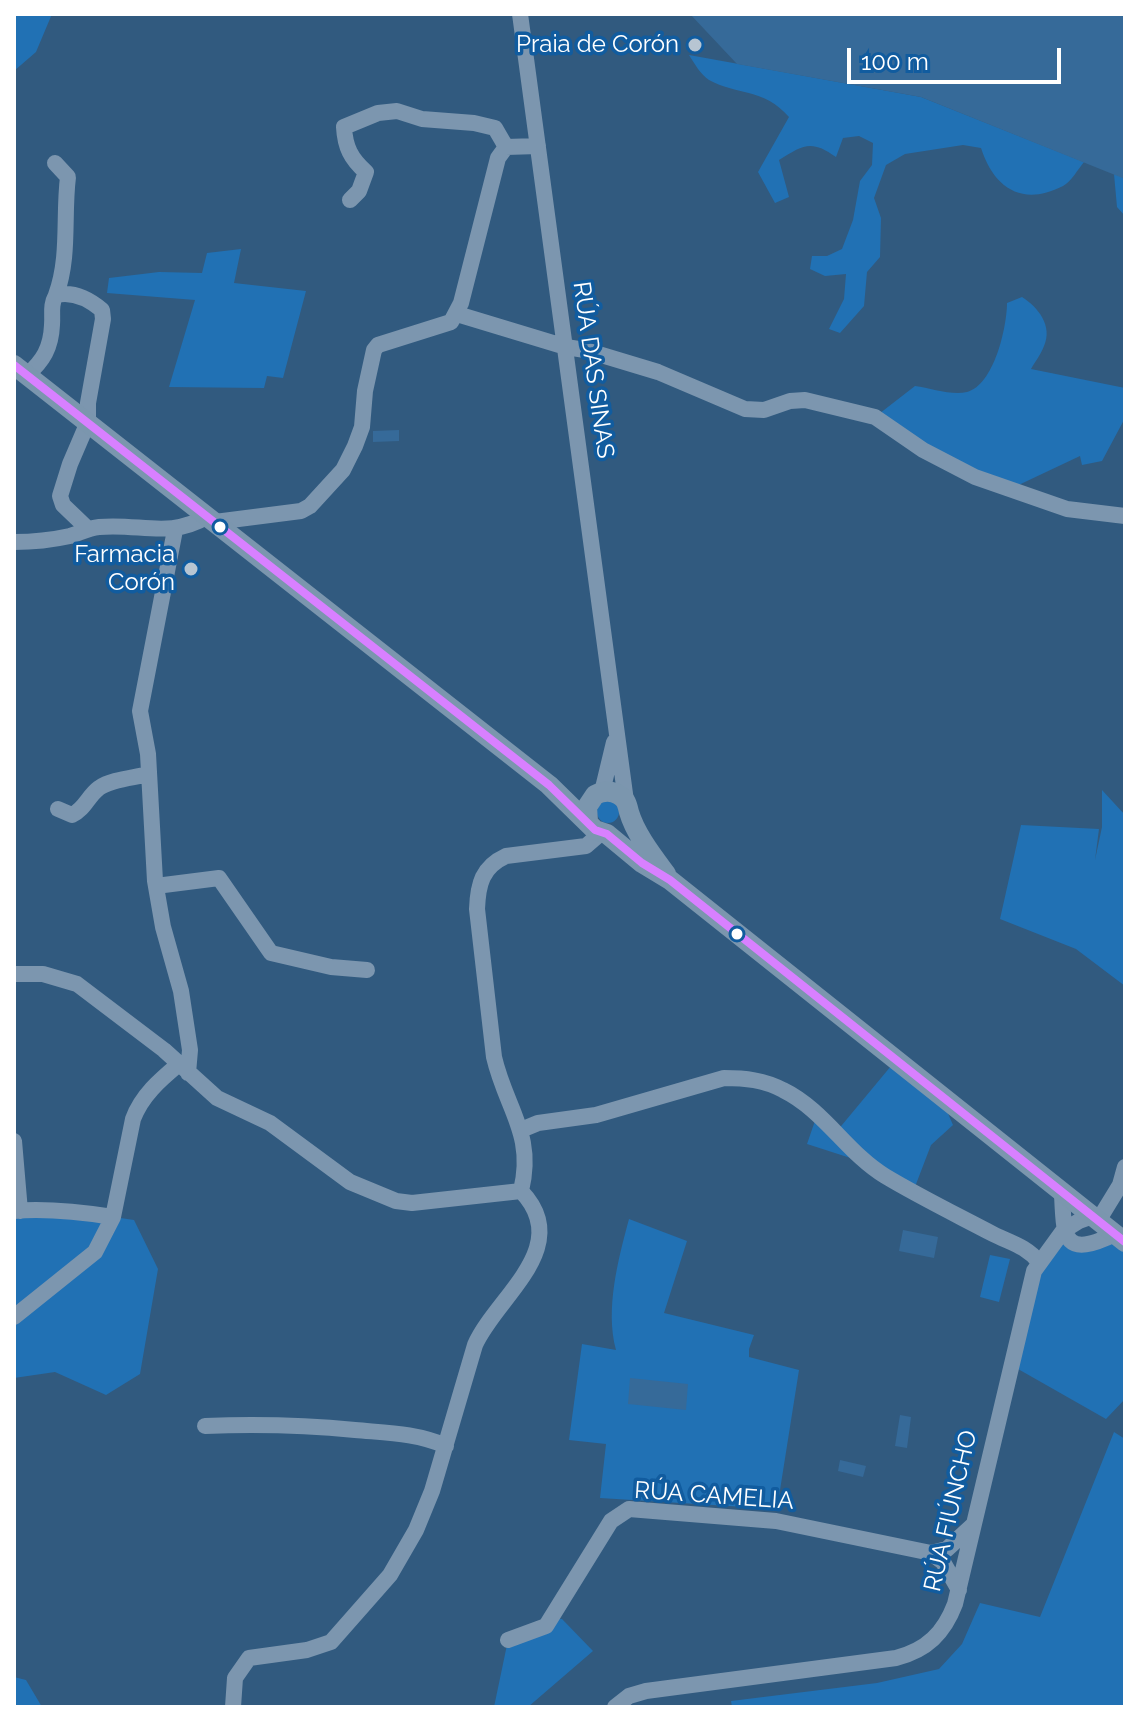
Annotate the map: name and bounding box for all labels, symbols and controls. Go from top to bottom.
place label: Praia de Corón [516,31,679,59]
scale bar [851,32,1065,82]
marker: Praia de Corón [686,36,704,54]
text: 100 m [861,47,929,76]
street label: RÚA DAS SINAS [566,280,620,460]
unlabelled marker [212,519,228,535]
place label: Farmacia Corón [74,541,175,597]
marker: Farmacia Corón [182,560,200,578]
unlabelled marker [729,926,745,942]
street label: RÚA FIÚNCHO [918,1428,984,1594]
street label: RÚA CAMELIA [633,1476,795,1516]

